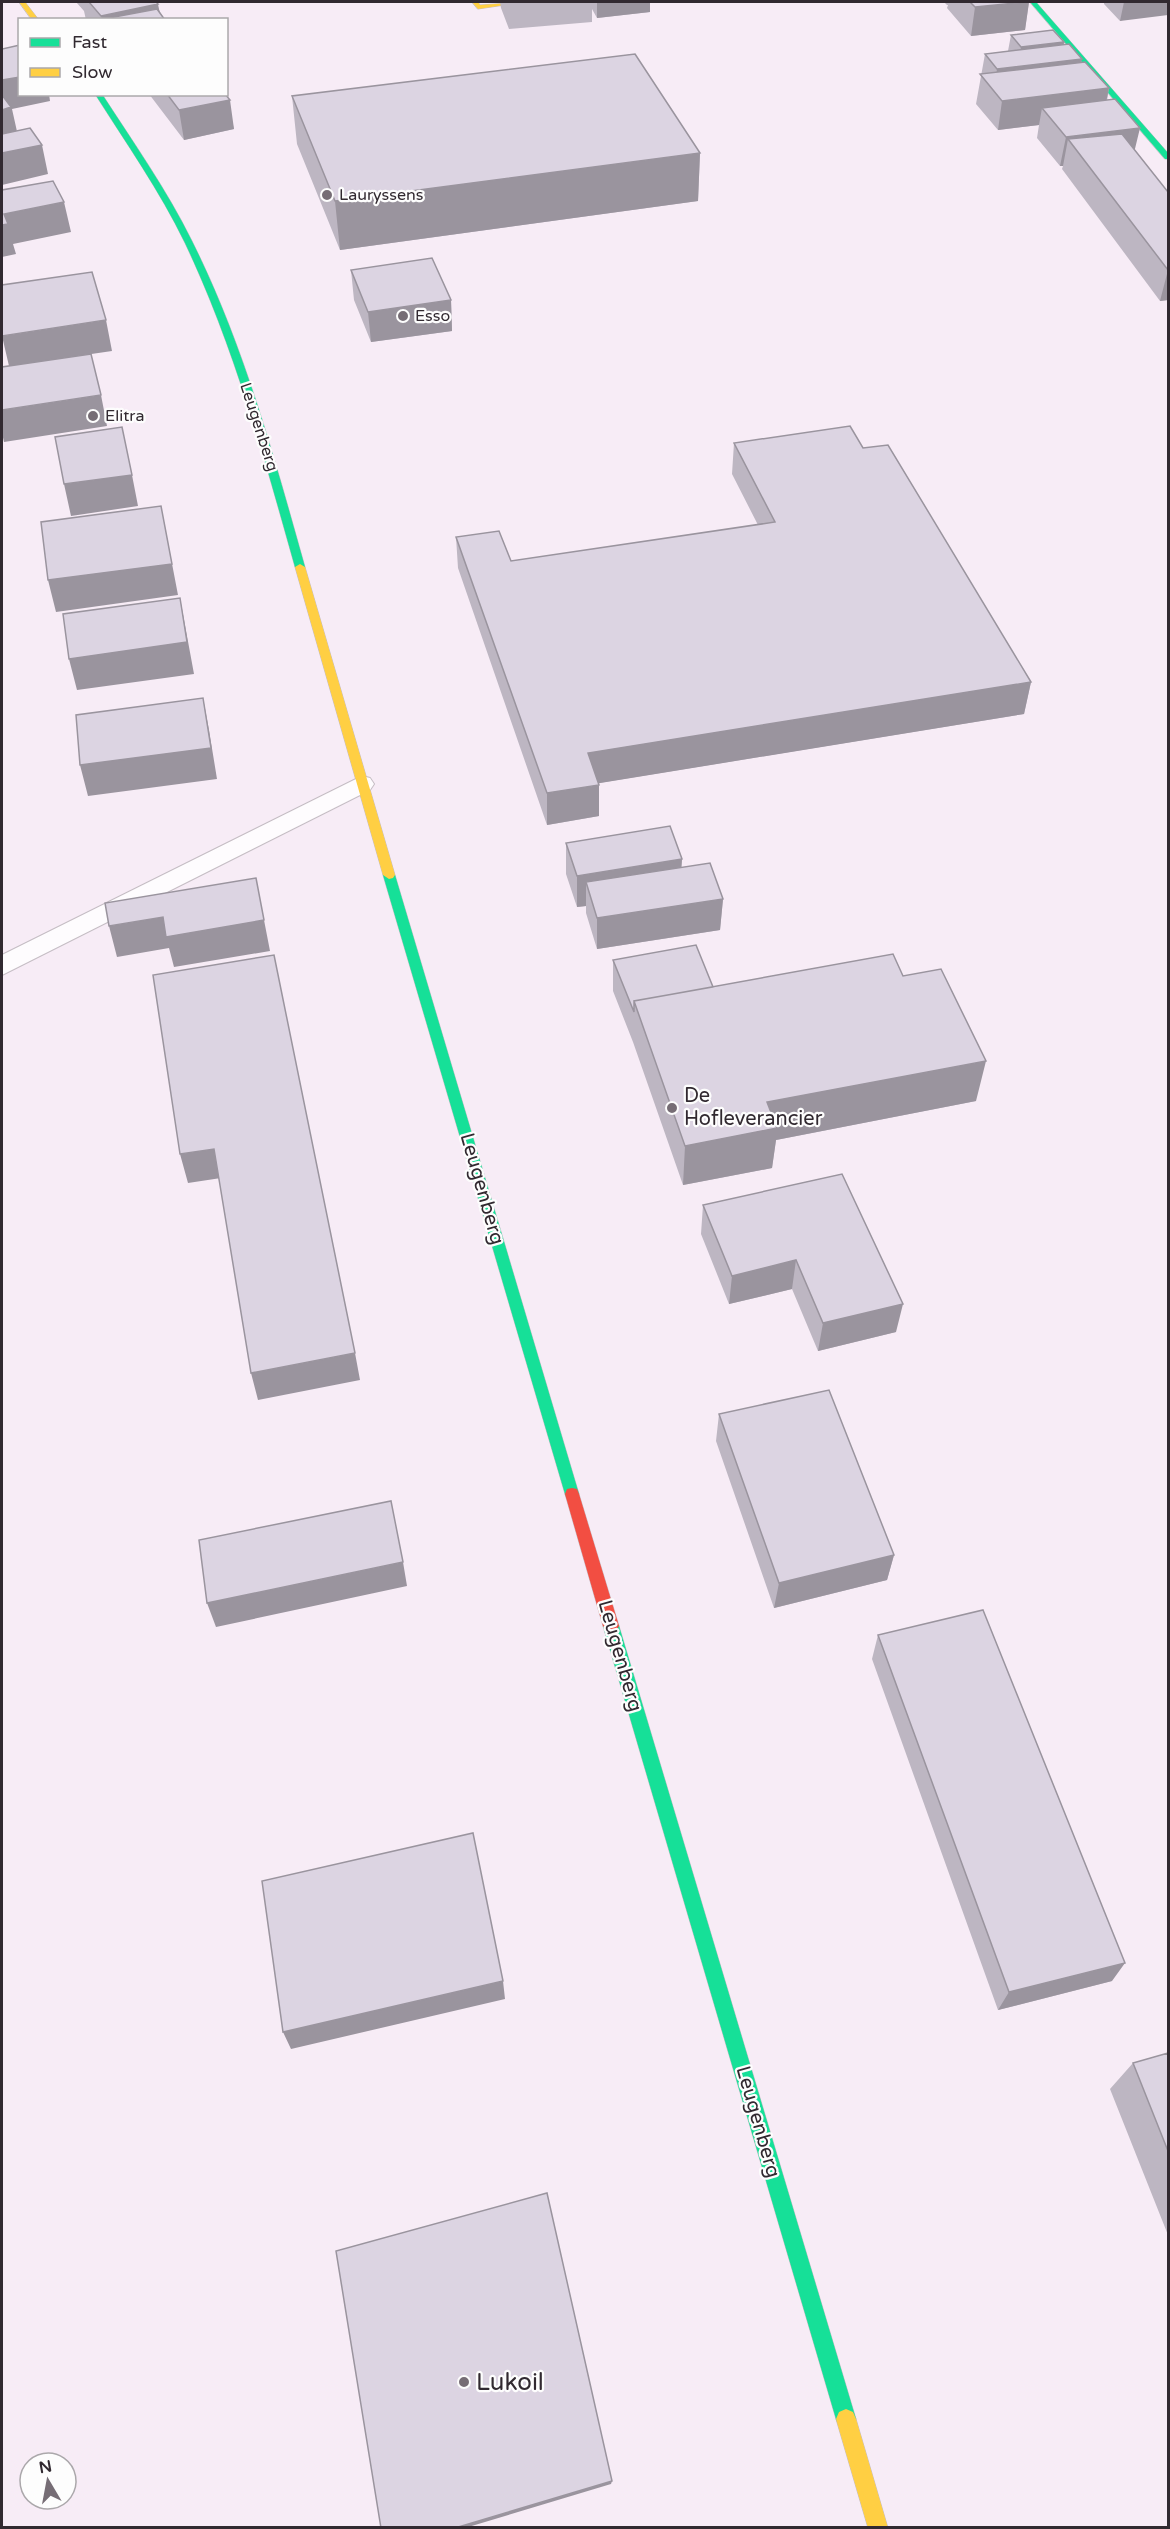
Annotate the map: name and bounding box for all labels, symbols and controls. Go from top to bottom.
legend [18,18,228,96]
text: Fast [72,31,107,53]
text: Slow [72,61,113,83]
place label: Lauryssens [339,185,423,205]
marker: Lauryssens [320,188,334,202]
place label: Esso [415,306,450,326]
marker: Esso [396,309,410,323]
street label: Leugenberg [235,380,283,474]
place label: Elitra [105,406,144,426]
marker: Elitra [86,409,100,423]
place label: De Hofleverancier [684,1084,823,1131]
marker: De Hofleverancier [665,1101,679,1115]
street label: Leugenberg [455,1130,509,1248]
street label: Leugenberg [593,1597,647,1715]
street label: Leugenberg [731,2063,785,2181]
place label: Lukoil [476,2368,544,2397]
marker: Lukoil [457,2375,471,2389]
north arrow [18,2451,78,2511]
text: N [38,2456,54,2478]

